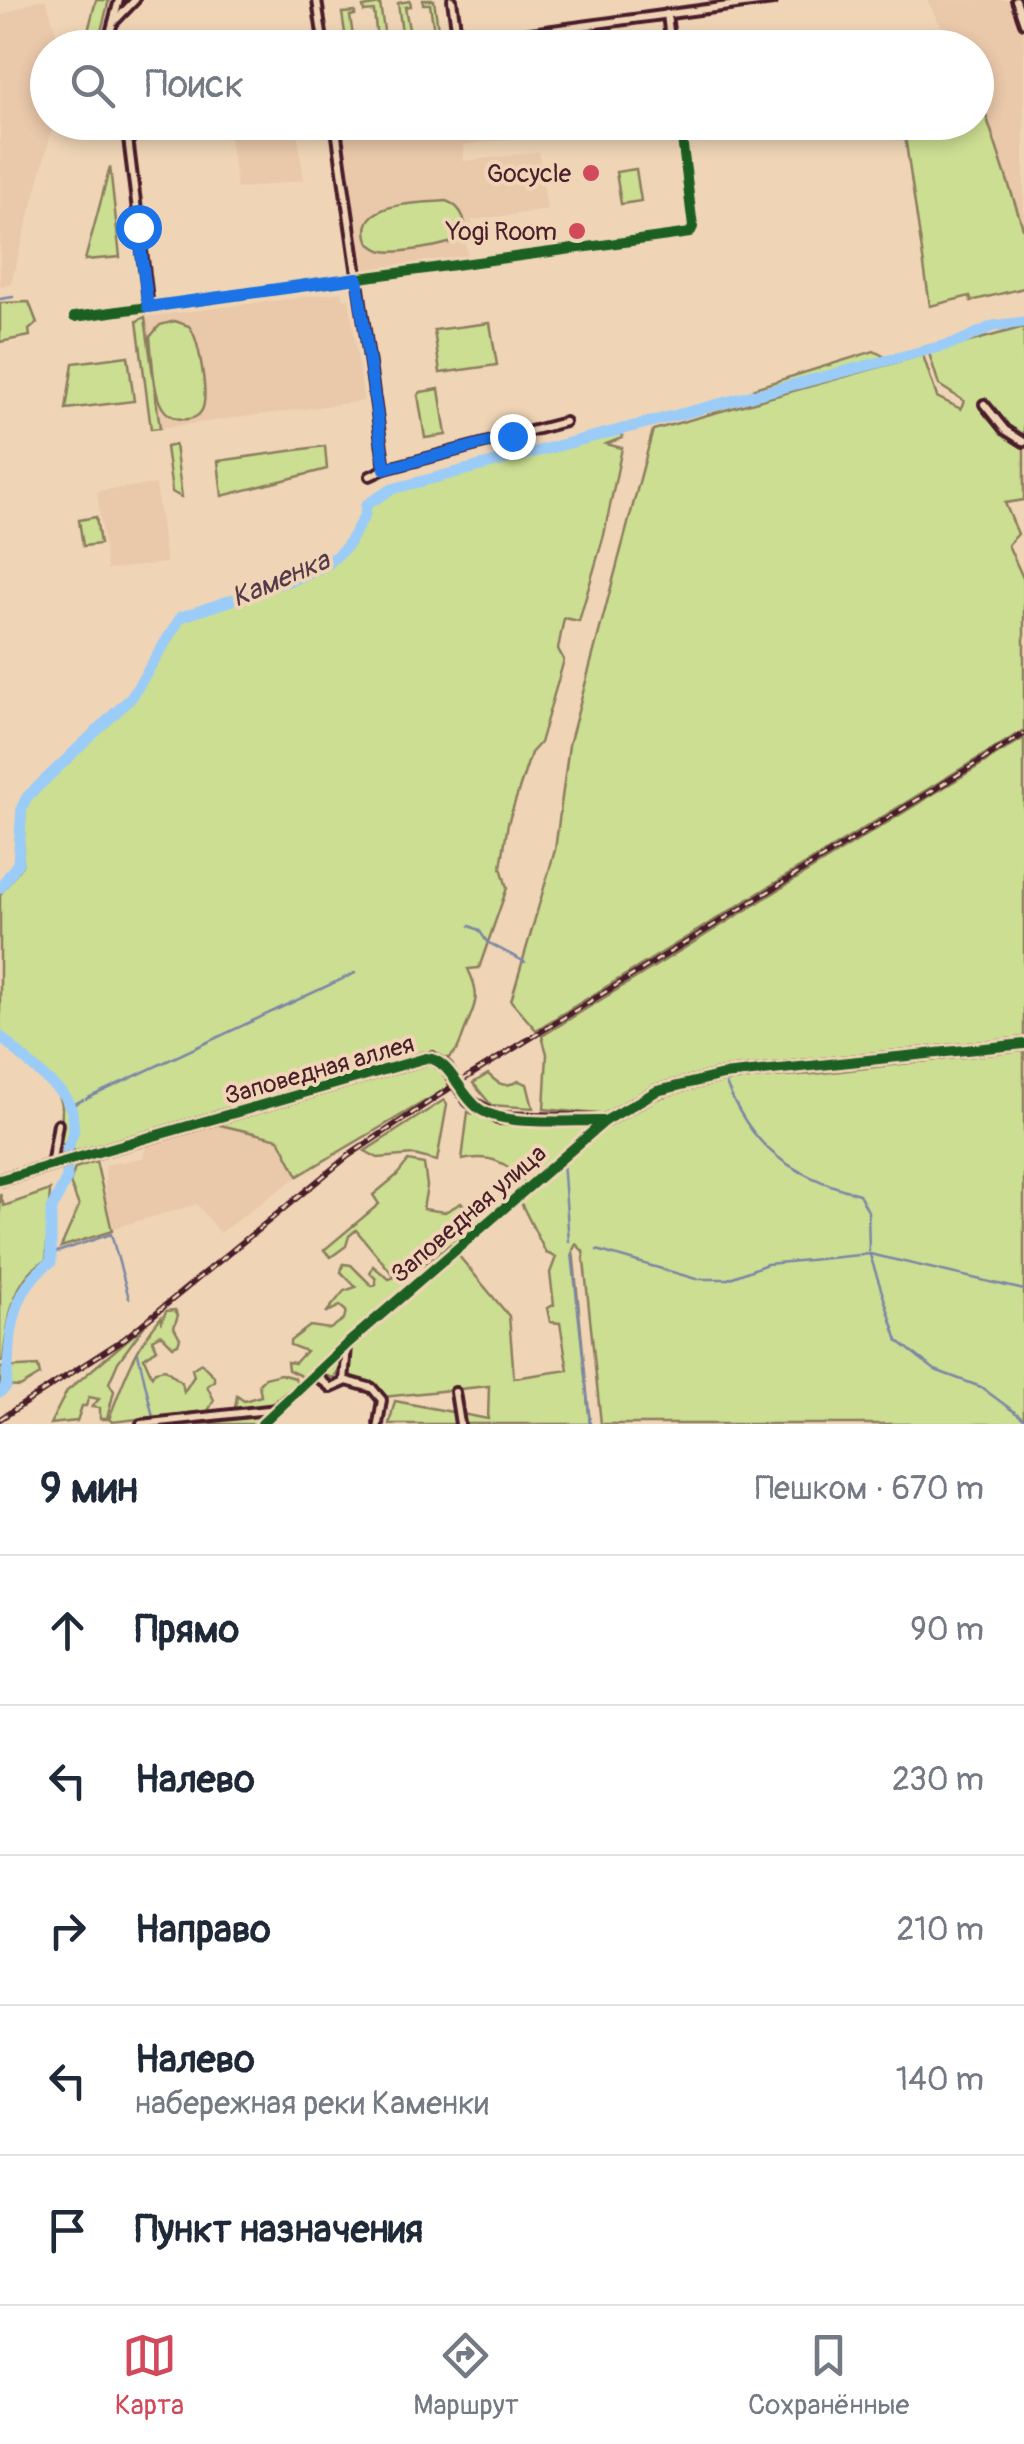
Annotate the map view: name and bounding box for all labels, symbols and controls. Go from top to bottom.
search box [30,30,994,140]
icon: search [65,58,120,113]
text: Поиск [145,61,244,109]
place label: Gocycle [487,159,572,190]
marker: Gocycle [580,162,602,184]
route start [116,205,162,251]
place label: Yogi Room [445,217,557,248]
marker: Yogi Room [566,220,588,242]
route end [490,414,536,460]
water label: Каменка [226,542,337,616]
street label: Заповедная аллея [221,1029,418,1112]
street label: Заповедная улица [385,1138,553,1290]
text: 9 мин [40,1463,138,1515]
text: Пешком · 670 m [755,1469,984,1509]
icon: ahead [40,1603,95,1658]
text: Прямо [135,1606,239,1654]
text: 90 m [910,1610,984,1650]
icon: left [40,1753,95,1808]
text: Налево [135,1756,255,1804]
text: 230 m [892,1760,984,1800]
icon: right [40,1903,95,1958]
text: Направо [135,1906,271,1954]
text: 210 m [896,1910,984,1950]
text: Налево [135,2036,255,2084]
icon: left [40,2053,95,2108]
text: 140 m [896,2060,984,2100]
text: набережная реки Каменки [135,2084,489,2124]
icon: arrive [40,2203,95,2258]
text: Пункт назначения [135,2206,423,2254]
tab: Карта [115,2328,184,2423]
tab: Маршрут [413,2328,519,2423]
tab: Сохранённые [748,2328,909,2423]

